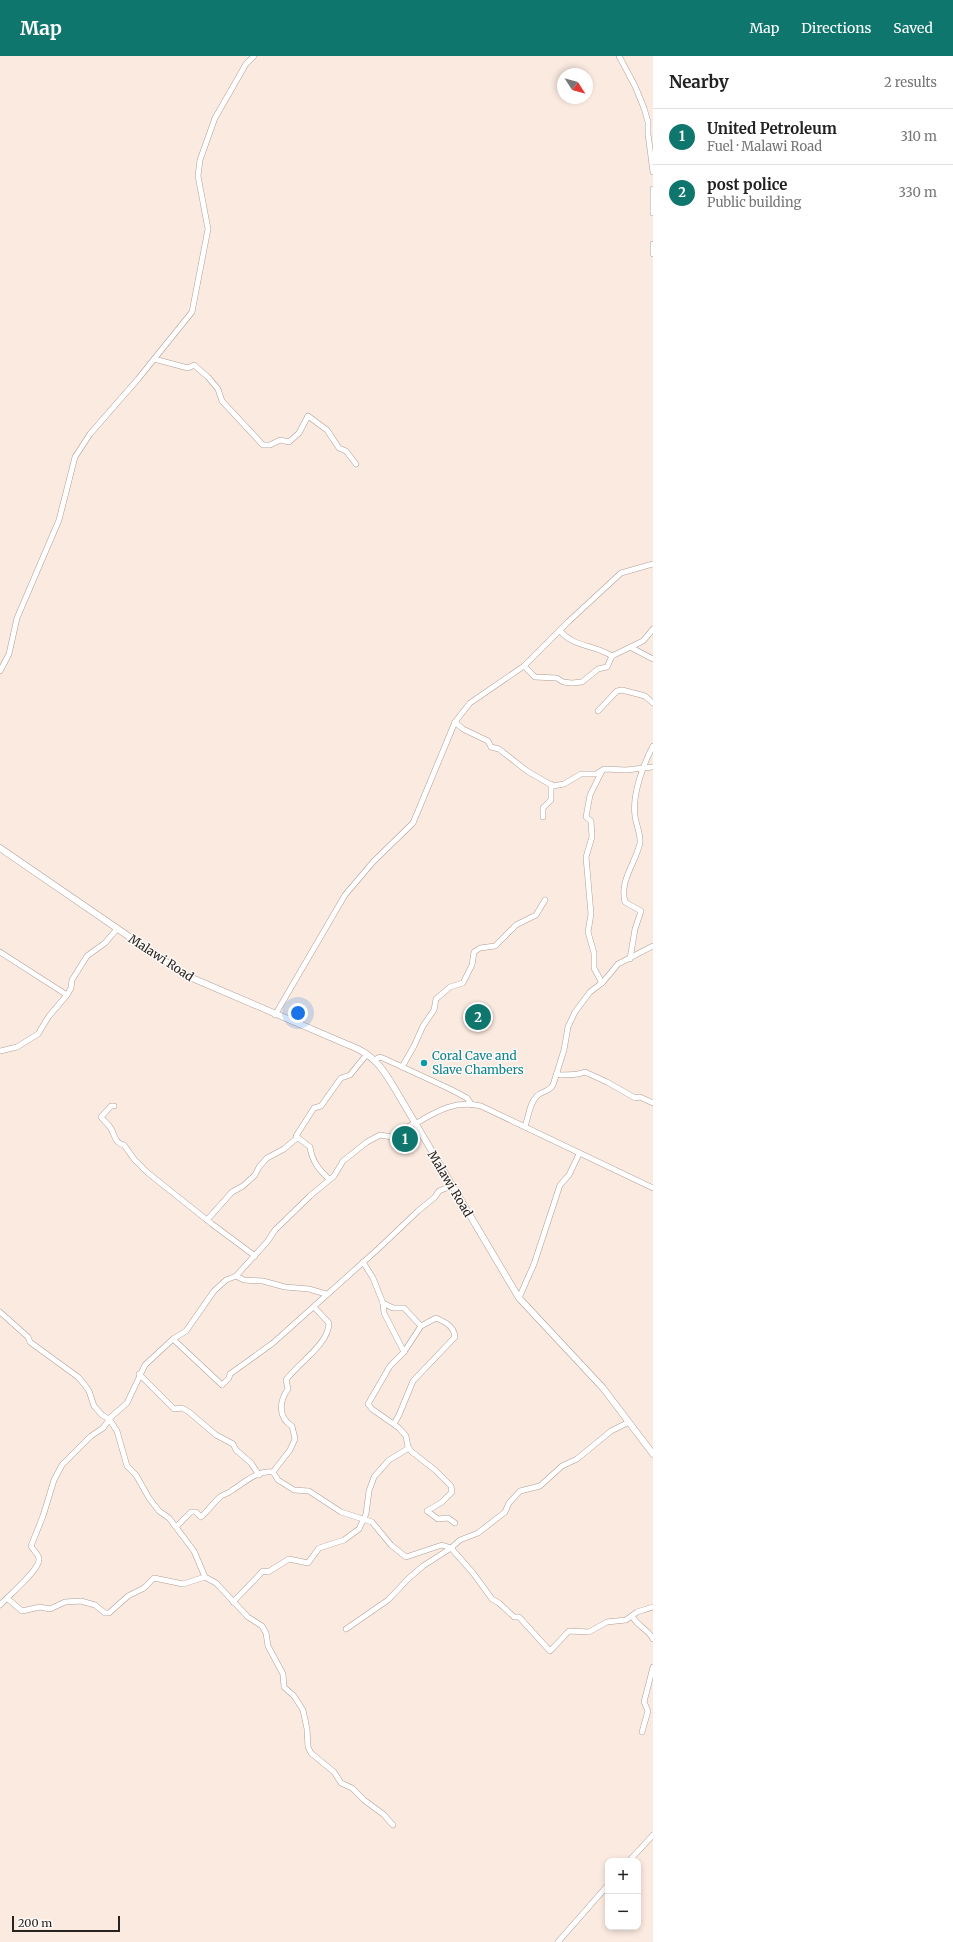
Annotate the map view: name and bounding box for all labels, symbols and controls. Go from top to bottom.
text: Map [20,16,62,40]
text: Map [749,19,779,37]
text: Directions [801,19,871,37]
text: Saved [893,19,933,37]
north arrow [557,68,593,104]
text: Nearby [669,71,729,93]
text: 2 results [884,74,937,91]
text: United Petroleum [707,119,837,138]
text: 1 [679,128,685,145]
text: 310 m [900,128,937,145]
text: Fuel · Malawi Road [707,138,822,155]
text: post police [707,175,787,194]
text: 2 [678,184,686,201]
text: 330 m [898,184,937,201]
text: Public building [707,194,801,211]
street label: Malawi Road [126,931,197,984]
pin: 2 [465,1002,491,1032]
your location [288,1003,308,1023]
place label: Coral Cave and Slave Chambers [432,1048,524,1077]
marker: Coral Cave and Slave Chambers [419,1058,429,1068]
pin: 1 [392,1124,418,1154]
street label: Malawi Road [425,1148,476,1220]
map controls [605,1858,641,1930]
button: + [605,1858,641,1894]
button: − [605,1894,641,1930]
scale bar [12,1914,120,1933]
text: 200 m [18,1916,52,1930]

